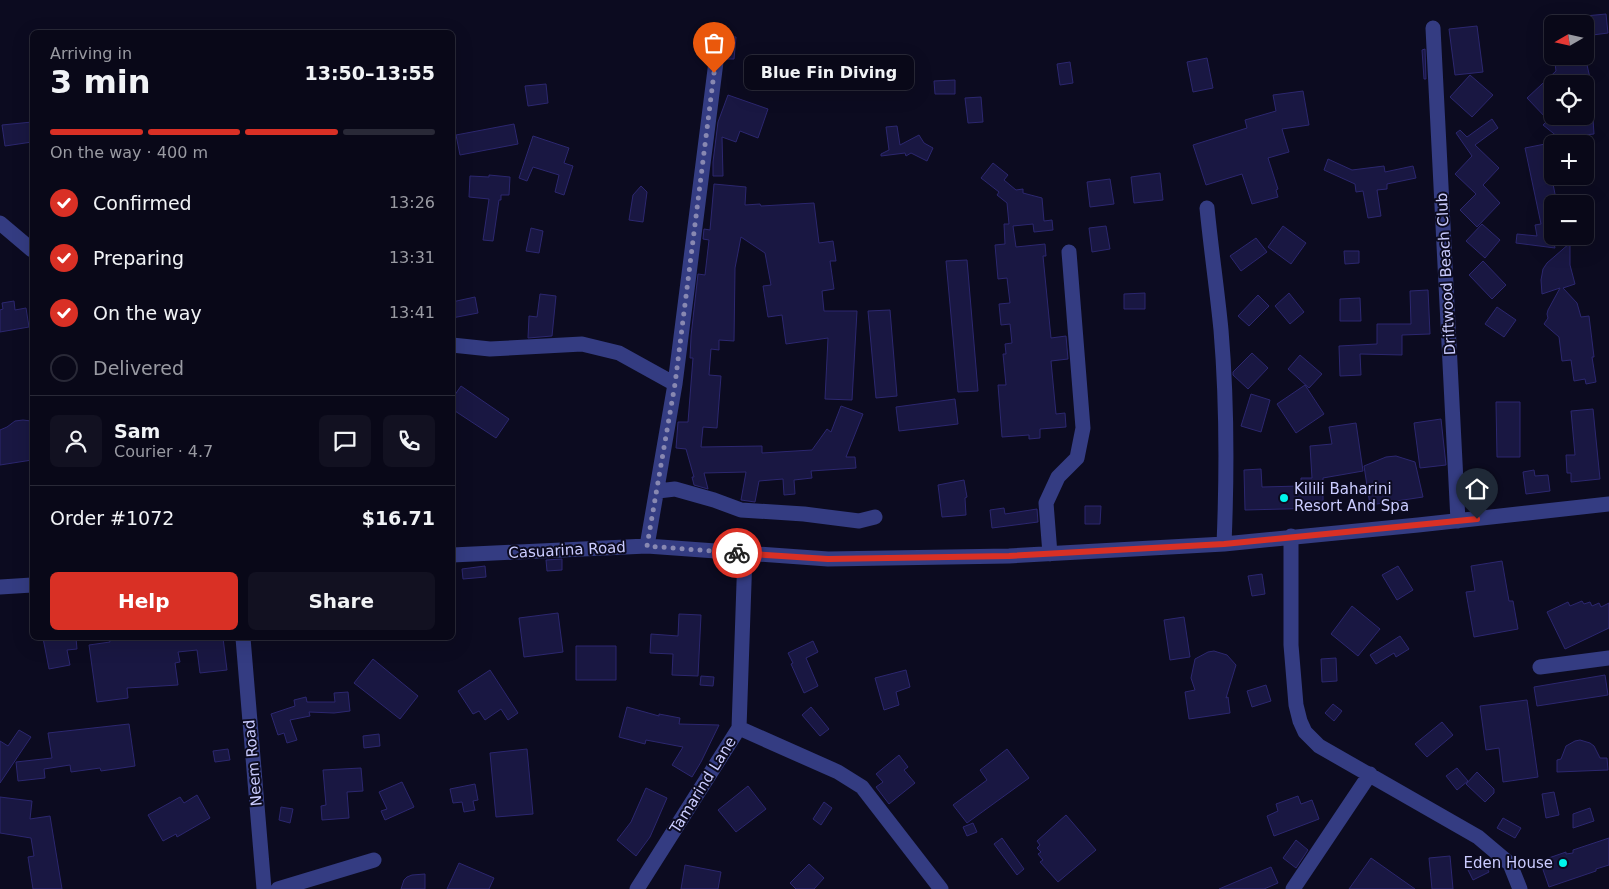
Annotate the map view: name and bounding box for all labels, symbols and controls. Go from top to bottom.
north arrow [1544,15,1594,65]
map controls [1544,15,1594,245]
pin [693,22,735,73]
icon: bag [700,29,728,57]
text: Arriving in [50,44,132,63]
callout: Blue Fin Diving [744,56,914,90]
text: 13:50–13:55 [305,62,435,84]
text: 3 min [50,63,151,101]
text: Blue Fin Diving [761,63,897,82]
button: locate [1544,75,1594,125]
button: + [1544,135,1594,185]
text: On the way · 400 m [50,143,208,162]
icon: check [50,189,78,217]
text: Confirmed [93,192,192,214]
street label: Driftwood Beach Club [1433,192,1459,356]
text: 13:26 [389,193,435,212]
button: − [1544,195,1594,245]
icon: check [50,244,78,272]
text: Preparing [93,247,184,269]
text: 13:31 [389,248,435,267]
icon: check [50,299,78,327]
text: On the way [93,302,202,324]
text: 13:41 [389,303,435,322]
text: Delivered [93,357,184,379]
button: person [50,415,102,467]
button: chat [319,415,371,467]
button: phone [383,415,435,467]
text: Sam [114,420,160,442]
text: Courier · 4.7 [114,442,213,461]
pin [1456,468,1498,519]
icon: home [1463,475,1491,503]
place label: Kilili Baharini Resort And Spa [1294,480,1409,515]
marker: Kilili Baharini Resort And Spa [1278,492,1290,504]
text: Order #1072 [50,507,174,529]
text: $16.71 [362,507,435,529]
courier [712,528,762,578]
street label: Casuarina Road [508,538,626,562]
icon: bike [723,539,751,567]
button: Help [50,572,238,630]
button: Share [248,572,435,630]
street label: Neem Road [240,719,266,807]
street label: Tamarind Lane [666,734,740,837]
place label: Eden House [1463,854,1553,872]
marker: Eden House [1557,857,1569,869]

